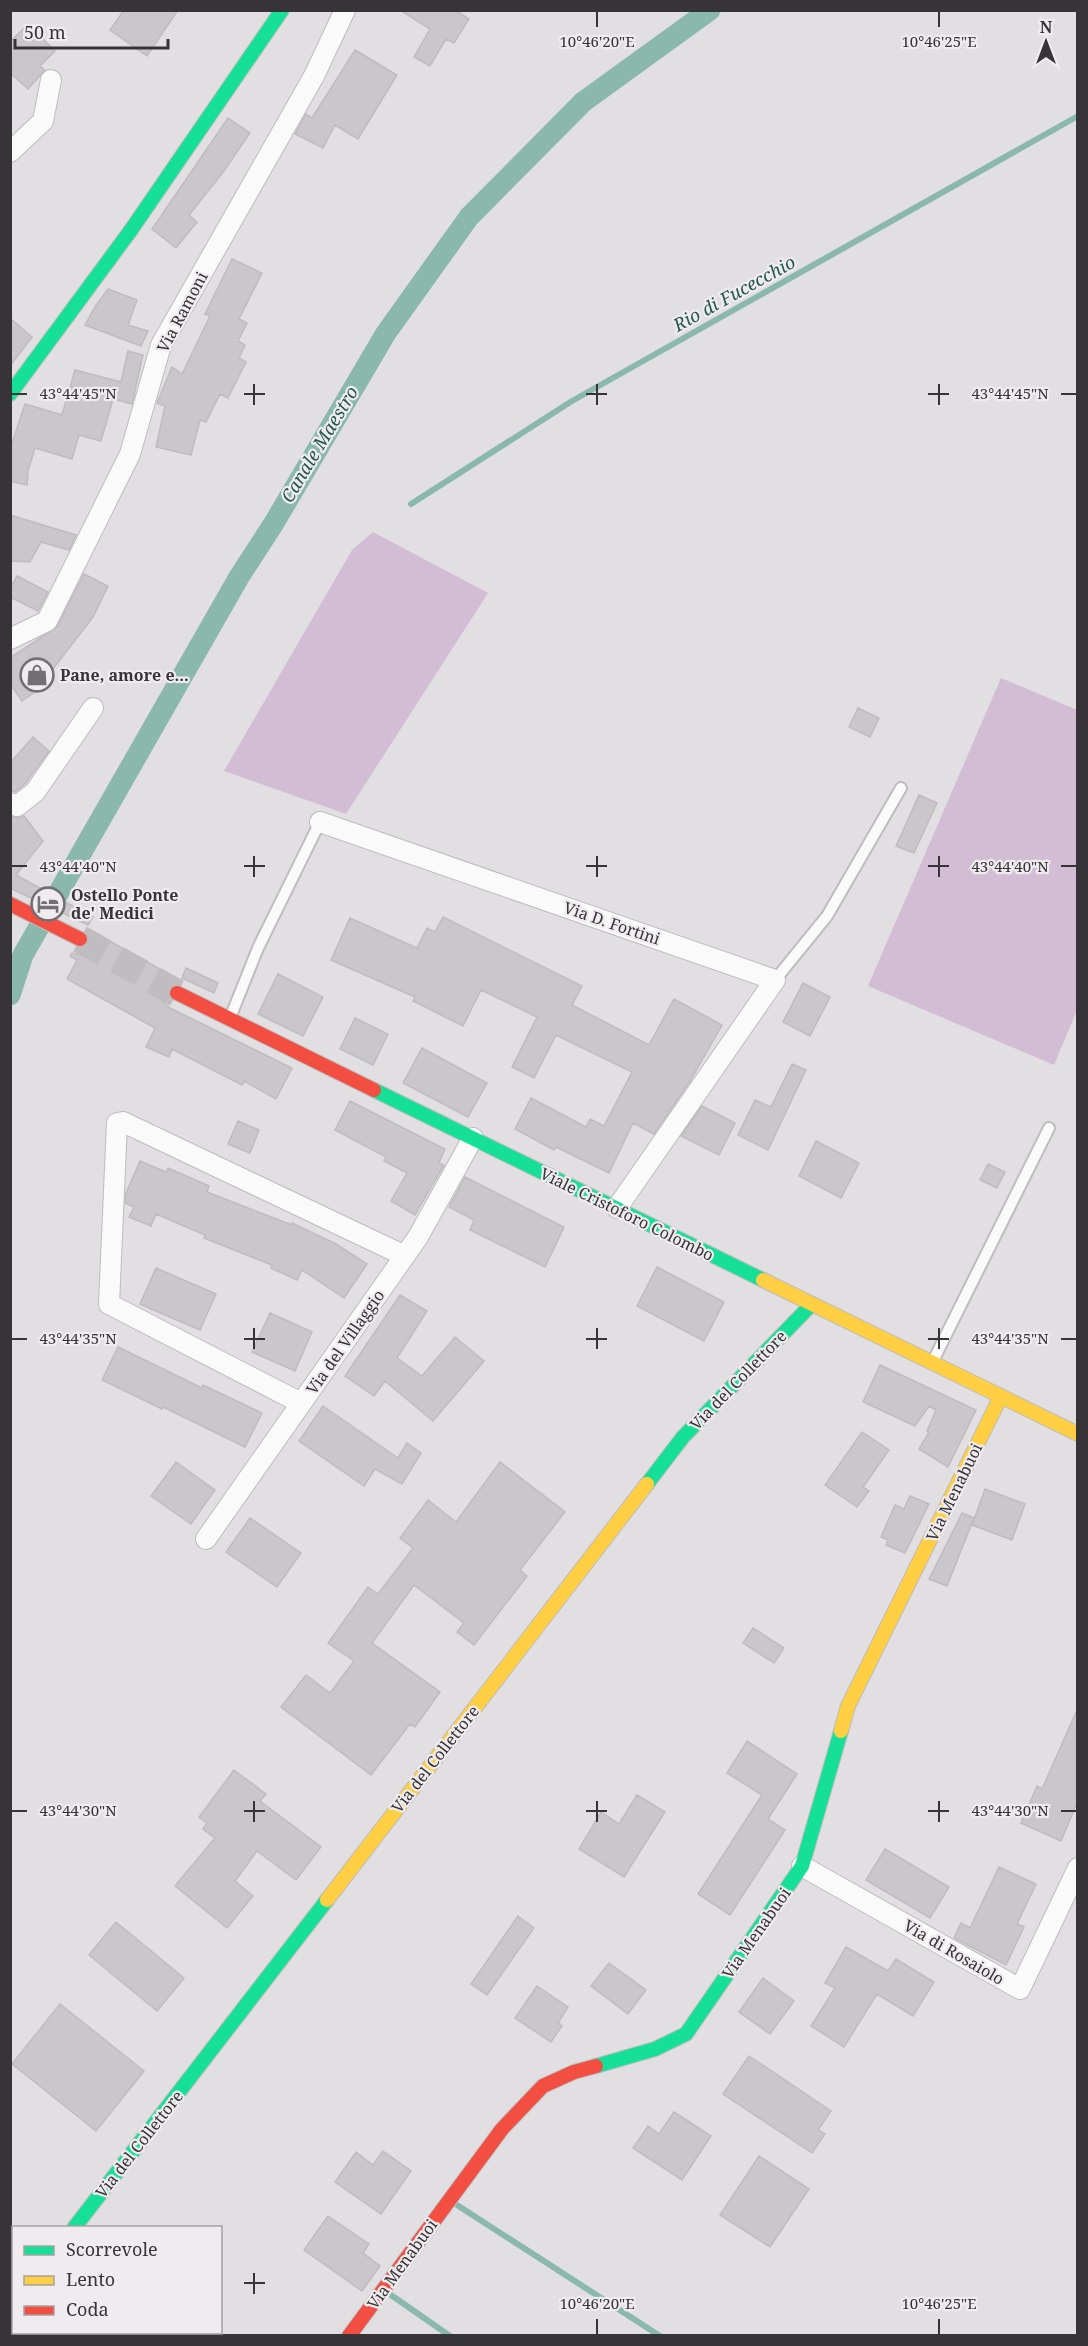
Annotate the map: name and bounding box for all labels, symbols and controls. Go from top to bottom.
scale bar [15,12,168,50]
north arrow [1016,12,1076,72]
text: N [1040,16,1053,38]
text: 50 m [24,20,66,44]
text: 10°46'20"E [559,31,635,51]
text: 10°46'25"E [901,31,977,51]
water label: Rio di Fucecchio [668,249,799,337]
street label: Via Ramoni [152,268,212,356]
water label: Canale Maestro [275,381,363,507]
text: 43°44'45"N [39,383,117,403]
text: 43°44'45"N [971,383,1049,403]
shop icon: Pane, amore e... [19,657,55,693]
place label: Pane, amore e... [60,664,189,686]
text: 43°44'40"N [39,856,117,876]
text: 43°44'40"N [971,856,1049,876]
place label: Ostello Ponte de' Medici [71,884,179,924]
hotel icon: Ostello Ponte de' Medici [30,886,66,922]
street label: Via D. Fortini [561,896,663,950]
street label: Viale Cristoforo Colombo [536,1162,718,1266]
street label: Via del Villaggio [301,1285,389,1399]
street label: Via del Collettore [685,1325,791,1435]
text: 43°44'35"N [39,1328,117,1348]
text: 43°44'35"N [971,1328,1049,1348]
street label: Via Menabuoi [921,1439,987,1545]
street label: Via del Collettore [386,1701,484,1817]
text: 43°44'30"N [39,1800,117,1820]
text: 43°44'30"N [971,1800,1049,1820]
street label: Via Menabuoi [716,1883,796,1983]
street label: Via di Rosaiolo [900,1914,1008,1990]
street label: Via del Collettore [90,2086,188,2202]
street label: Via Menabuoi [362,2215,442,2313]
legend [12,2226,222,2334]
text: Scorrevole [66,2237,158,2261]
text: Lento [66,2267,115,2291]
text: 10°46'20"E [559,2293,635,2313]
text: 10°46'25"E [901,2293,977,2313]
text: Coda [66,2297,109,2321]

